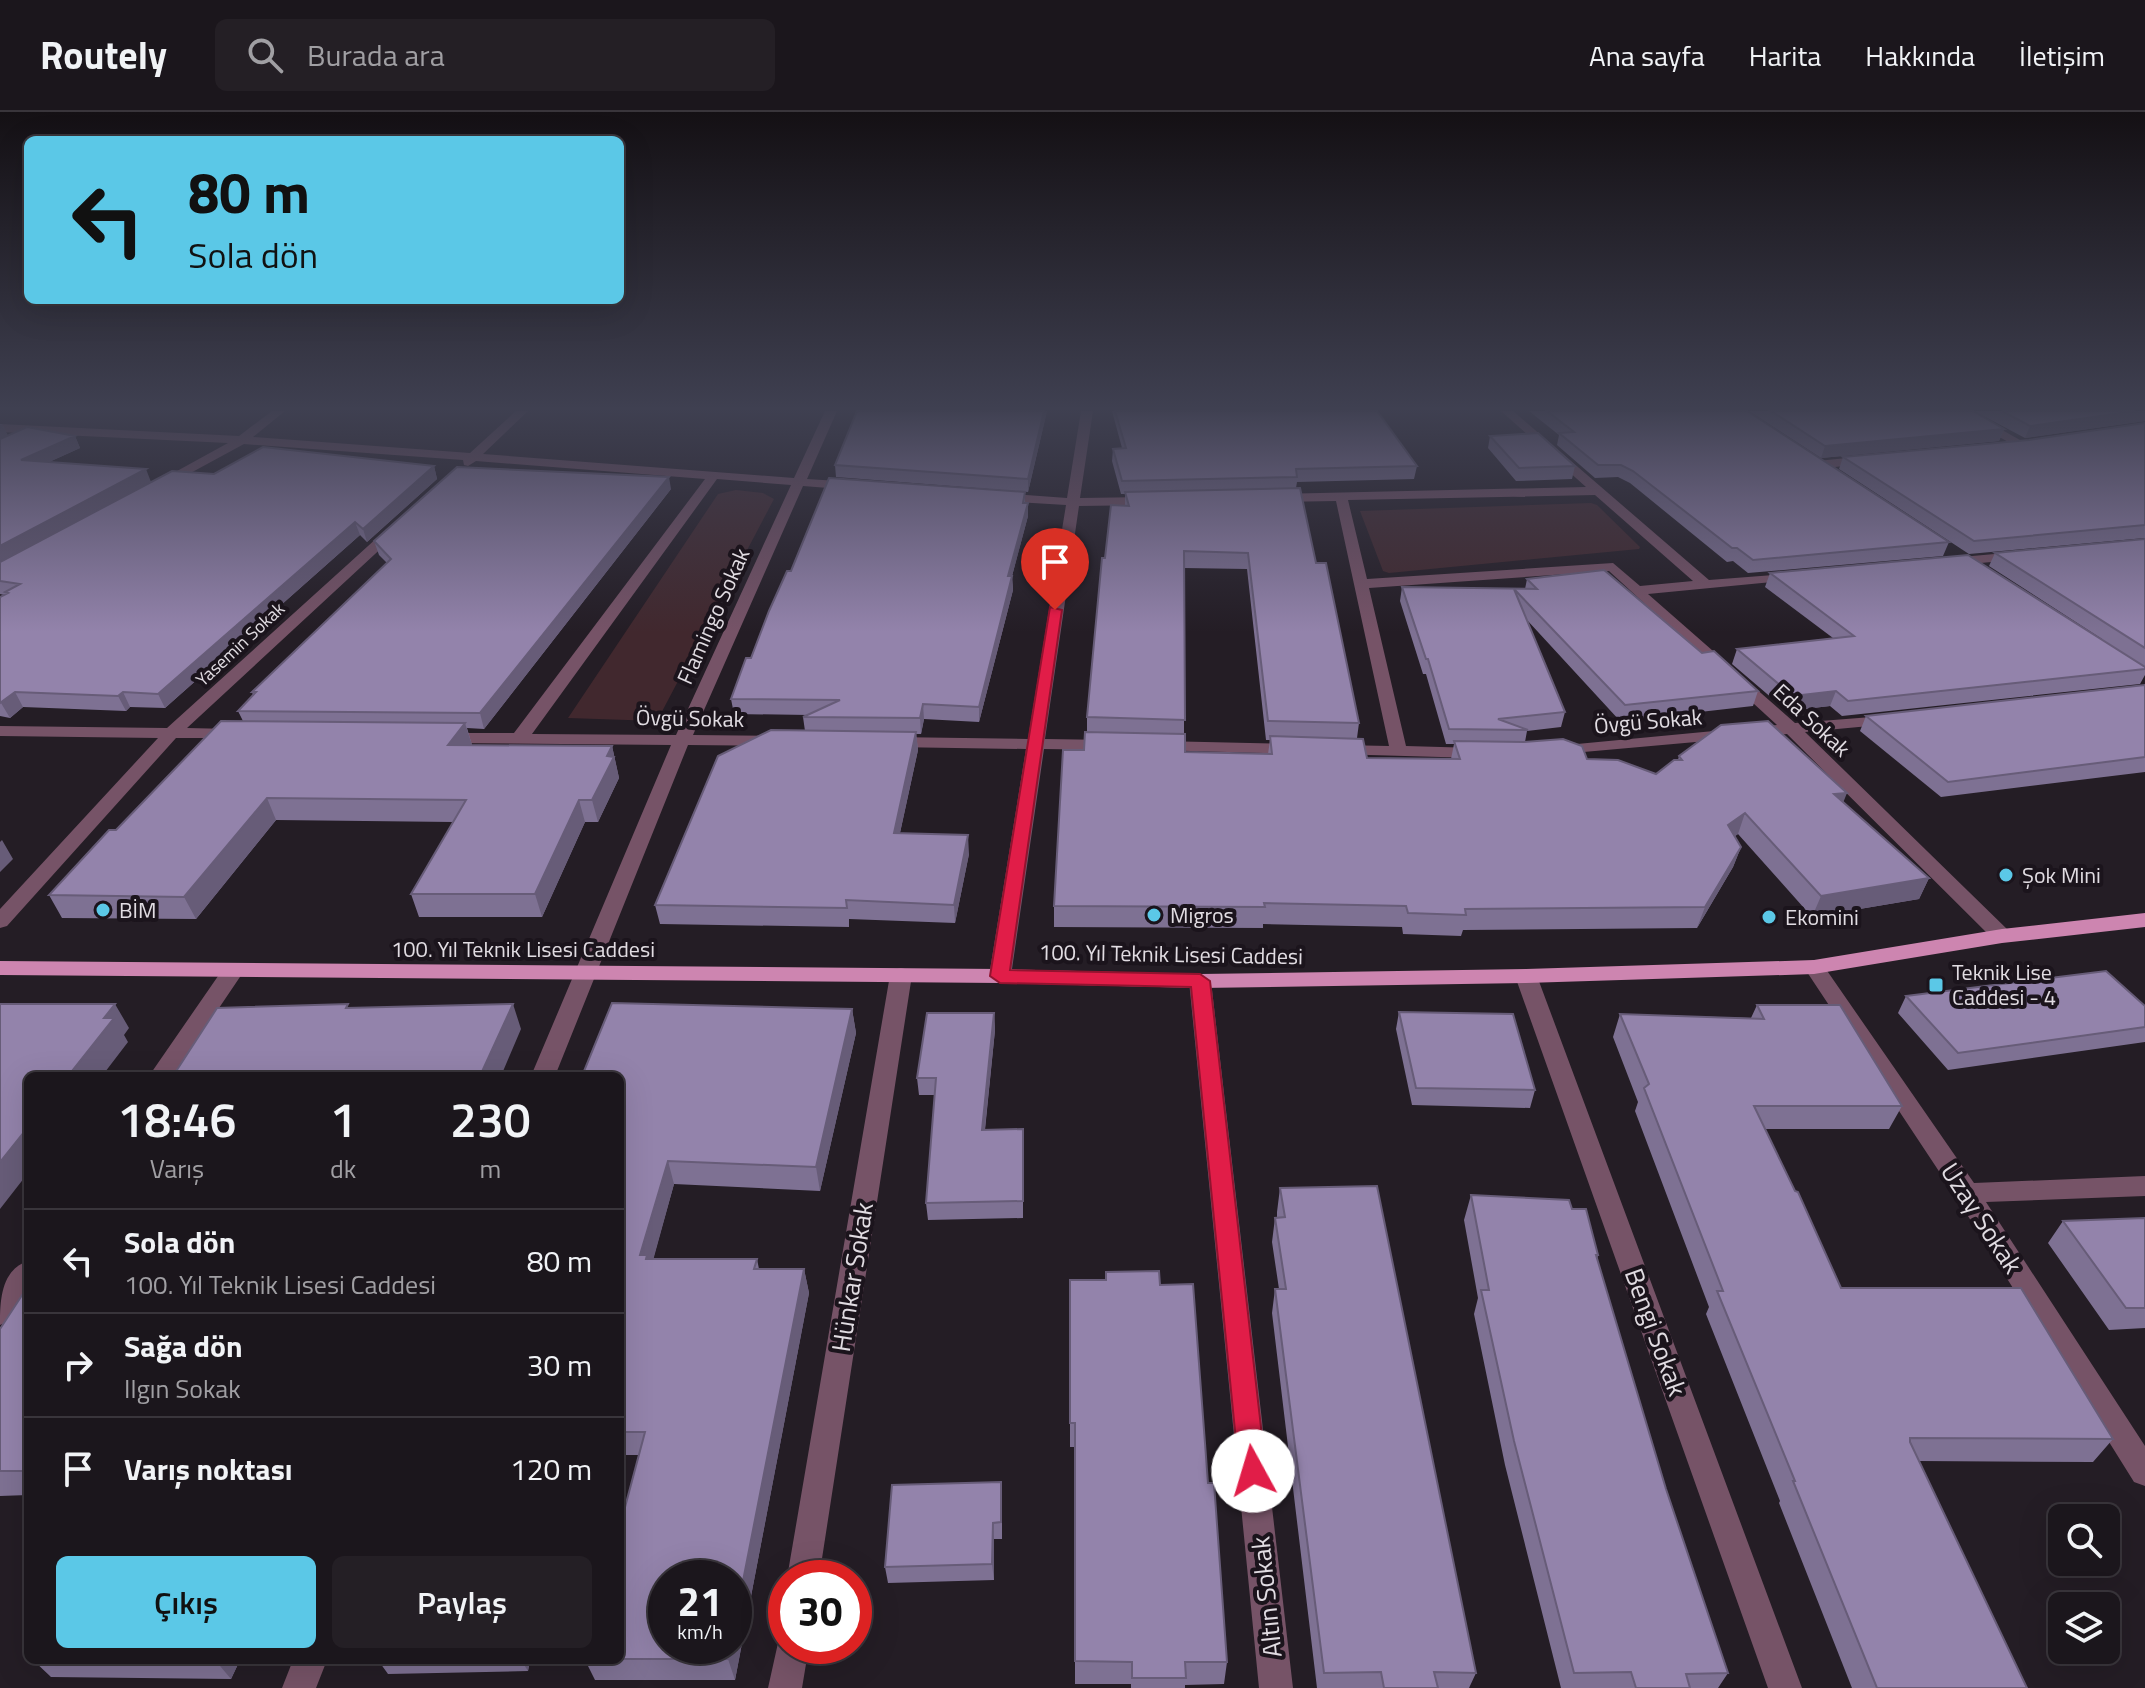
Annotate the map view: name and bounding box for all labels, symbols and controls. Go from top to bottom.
search box [215,19,775,91]
text: Routely [40,26,167,84]
text: Burada ara [307,32,445,78]
icon: search [243,33,287,77]
text: Ana sayfa [1589,34,1705,77]
text: Harita [1749,34,1821,77]
text: Hakkında [1865,34,1975,77]
text: İletişim [2019,34,2105,77]
text: 80 m [188,150,310,235]
icon: left [56,168,160,272]
text: Sola dön [188,227,318,282]
pin [1021,528,1089,610]
icon: arrive [1033,540,1077,584]
street label: Flamingo Sokak [668,542,758,690]
street label: Yasemin Sokak [189,595,291,692]
street label: Eda Sokak [1766,675,1859,765]
street label: Övgü Sokak [1593,699,1704,743]
street label: Övgü Sokak [636,700,745,736]
place label: Şok Mini [2022,858,2101,892]
marker: Şok Mini [1997,866,2015,884]
place label: BİM [119,893,156,927]
place label: Migros [1170,898,1234,932]
place label: Ekomini [1785,900,1859,934]
marker: BİM [94,901,112,919]
marker: Migros [1145,906,1163,924]
marker: Ekomini [1760,908,1778,926]
street label: 100. Yıl Teknik Lisesi Caddesi [391,932,655,966]
street label: 100. Yıl Teknik Lisesi Caddesi [1039,935,1303,973]
place label: Teknik Lise Caddesi - 4 [1952,955,2056,1014]
marker: Teknik Lise Caddesi - 4 [1927,976,1945,994]
text: 18:46 [117,1083,236,1156]
text: 1 [330,1083,357,1156]
text: 230 [450,1083,531,1156]
text: Varış [150,1149,204,1188]
text: dk [330,1149,356,1188]
text: m [479,1149,501,1188]
street label: Uzay Sokak [1931,1155,2033,1281]
street label: Hünkar Sokak [821,1199,883,1355]
text: Sola dön [124,1219,235,1265]
text: 80 m [527,1238,592,1284]
icon: left [56,1239,100,1283]
street label: Bengi Sokak [1615,1263,1697,1401]
text: 100. Yıl Teknik Lisesi Caddesi [124,1265,436,1304]
text: Sağa dön [124,1323,243,1369]
text: 30 m [527,1342,592,1388]
icon: right [56,1343,100,1387]
text: Ilgın Sokak [124,1369,241,1408]
position arrow [1211,1429,1295,1513]
text: Varış noktası [124,1446,293,1492]
text: 120 m [510,1446,592,1492]
icon: arrive [56,1447,100,1491]
map controls [2048,1504,2120,1664]
button: search [2048,1504,2120,1576]
street label: Altın Sokak [1240,1534,1292,1660]
button: Çıkış [56,1556,316,1648]
button: Paylaş [332,1556,592,1648]
speed limit sign: 30 [768,1560,872,1664]
text: 21 [678,1571,722,1632]
button: layers [2048,1592,2120,1664]
text: km/h [677,1616,723,1647]

